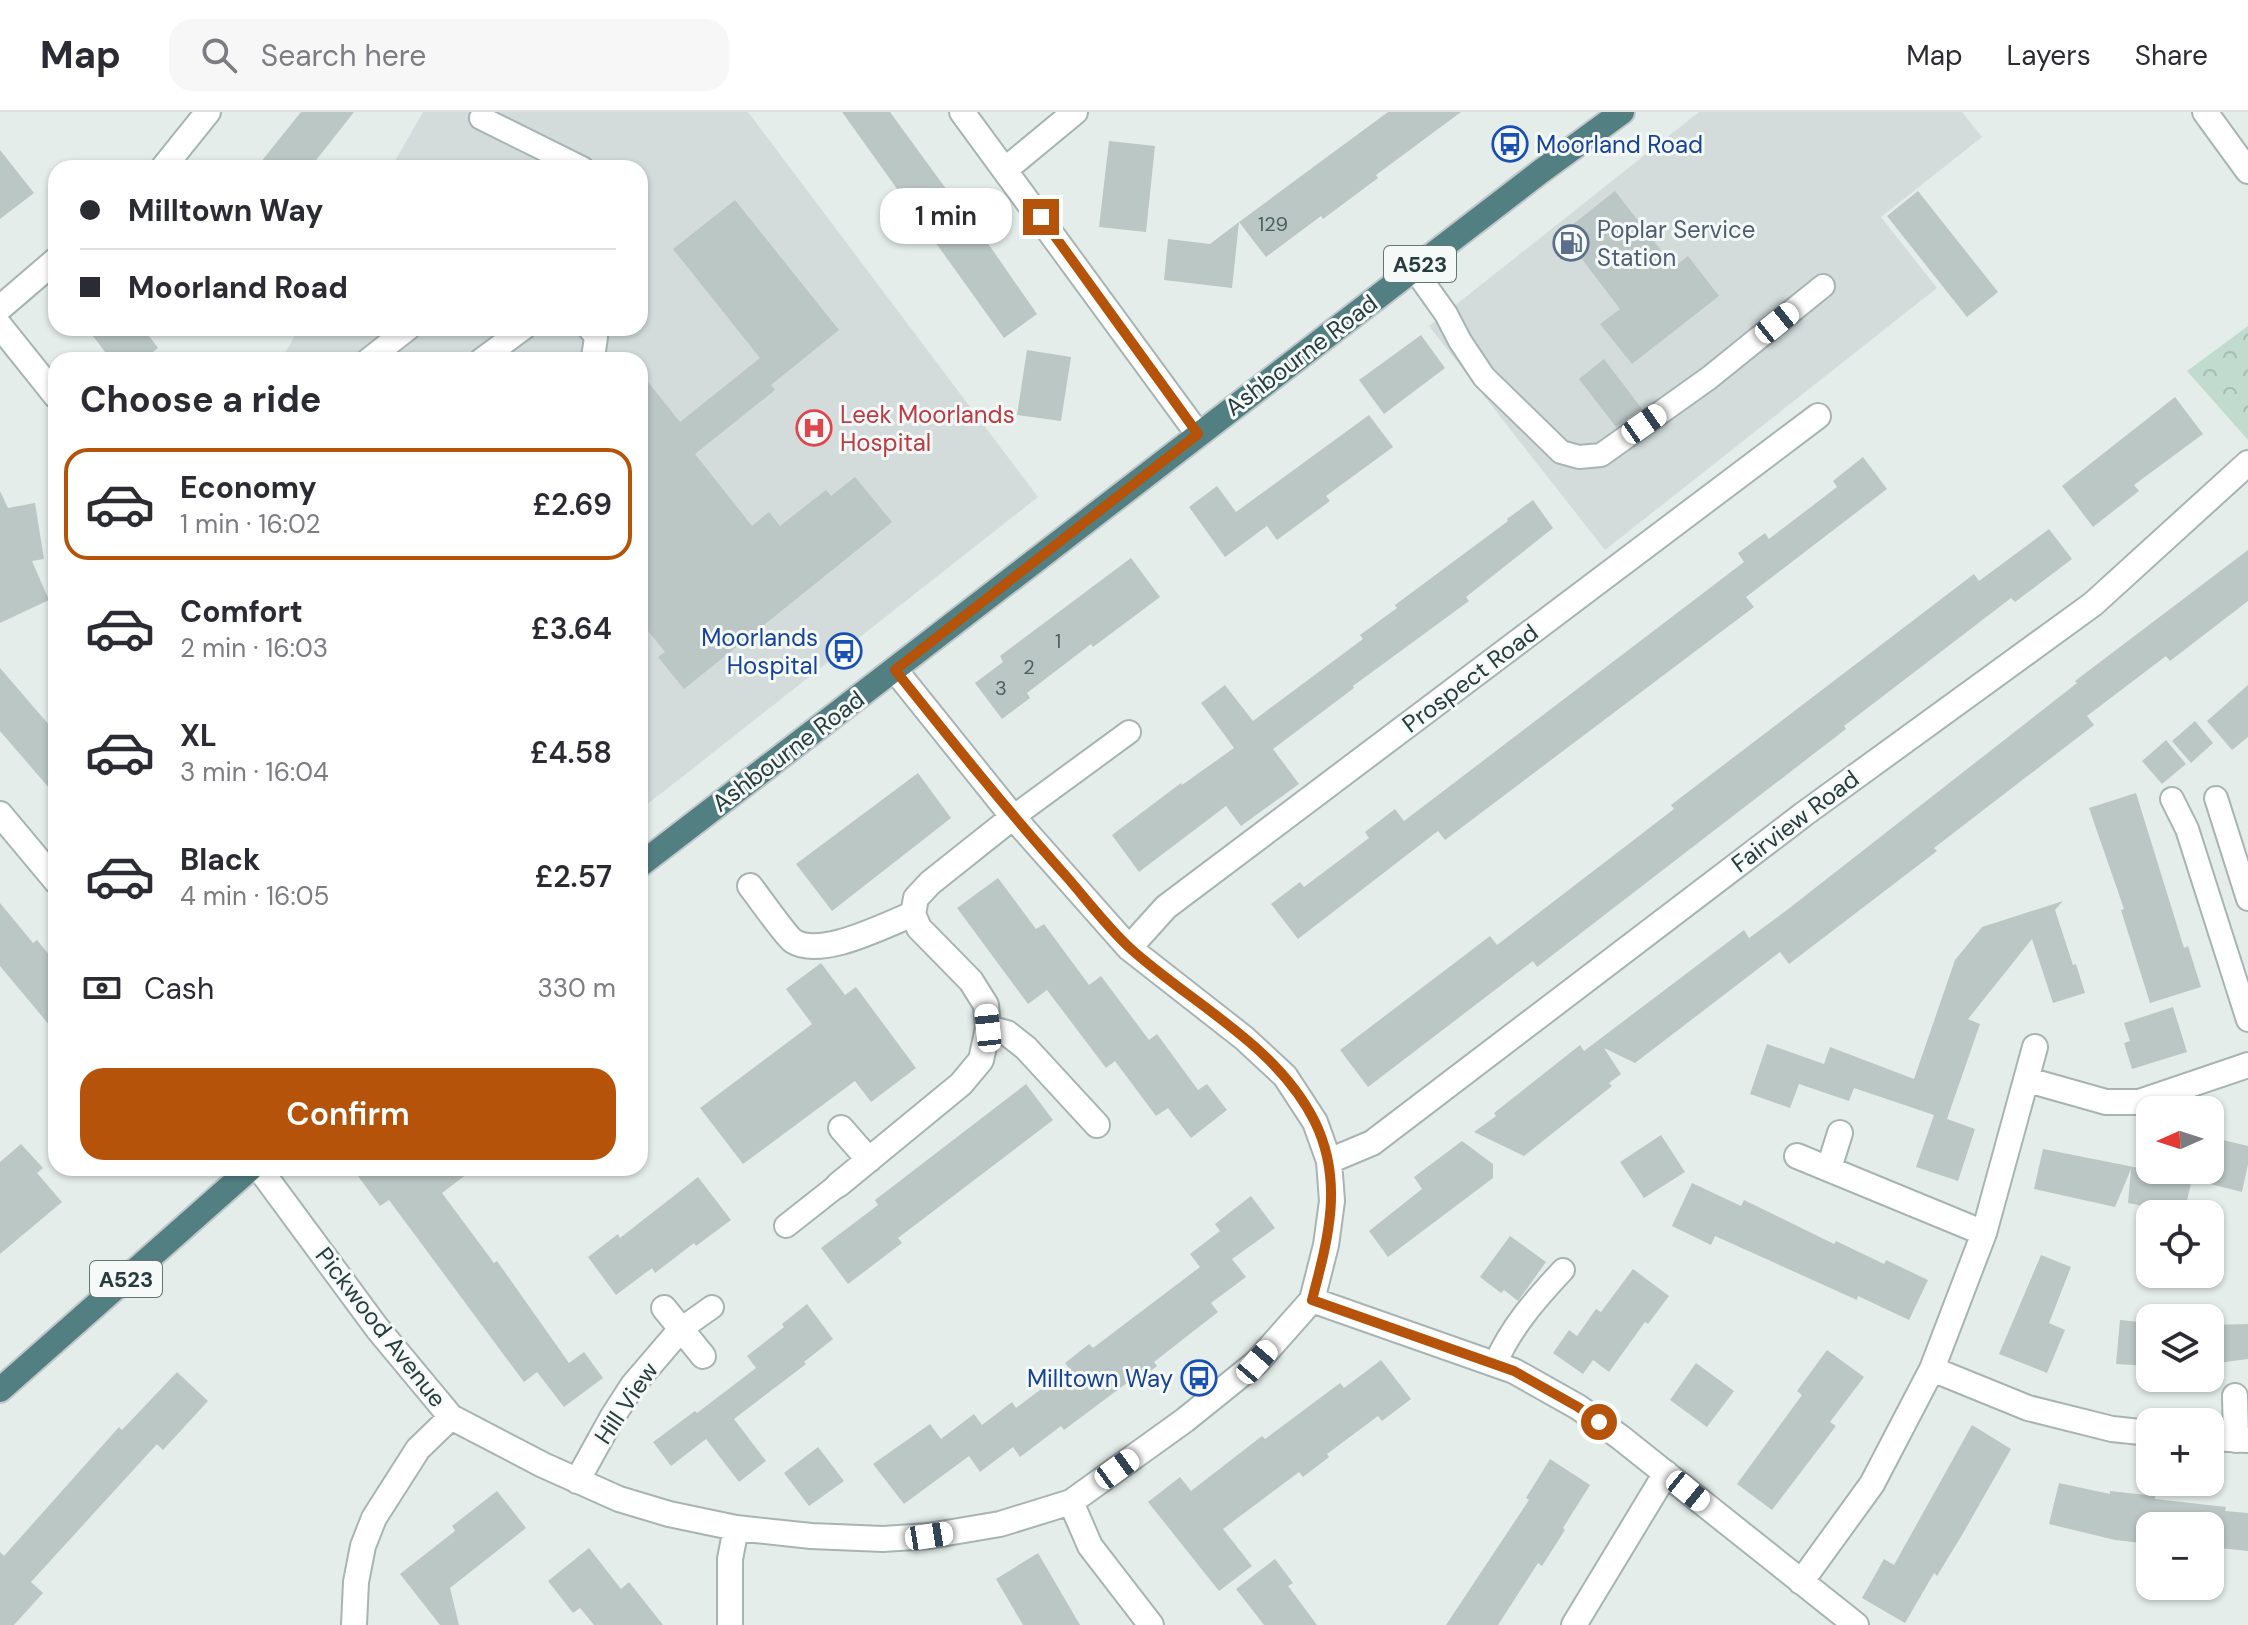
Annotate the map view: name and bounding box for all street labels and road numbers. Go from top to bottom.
road number: A523 [1384,246,1456,282]
street label: Ashbourne Road [1218,287,1384,423]
street label: Prospect Road [1396,617,1544,739]
street label: Ashbourne Road [705,683,871,819]
street label: Fairview Road [1725,763,1865,879]
street label: Pickwood Avenue [309,1241,453,1413]
road number: A523 [90,1261,162,1297]
street label: Hill View [587,1356,665,1450]

